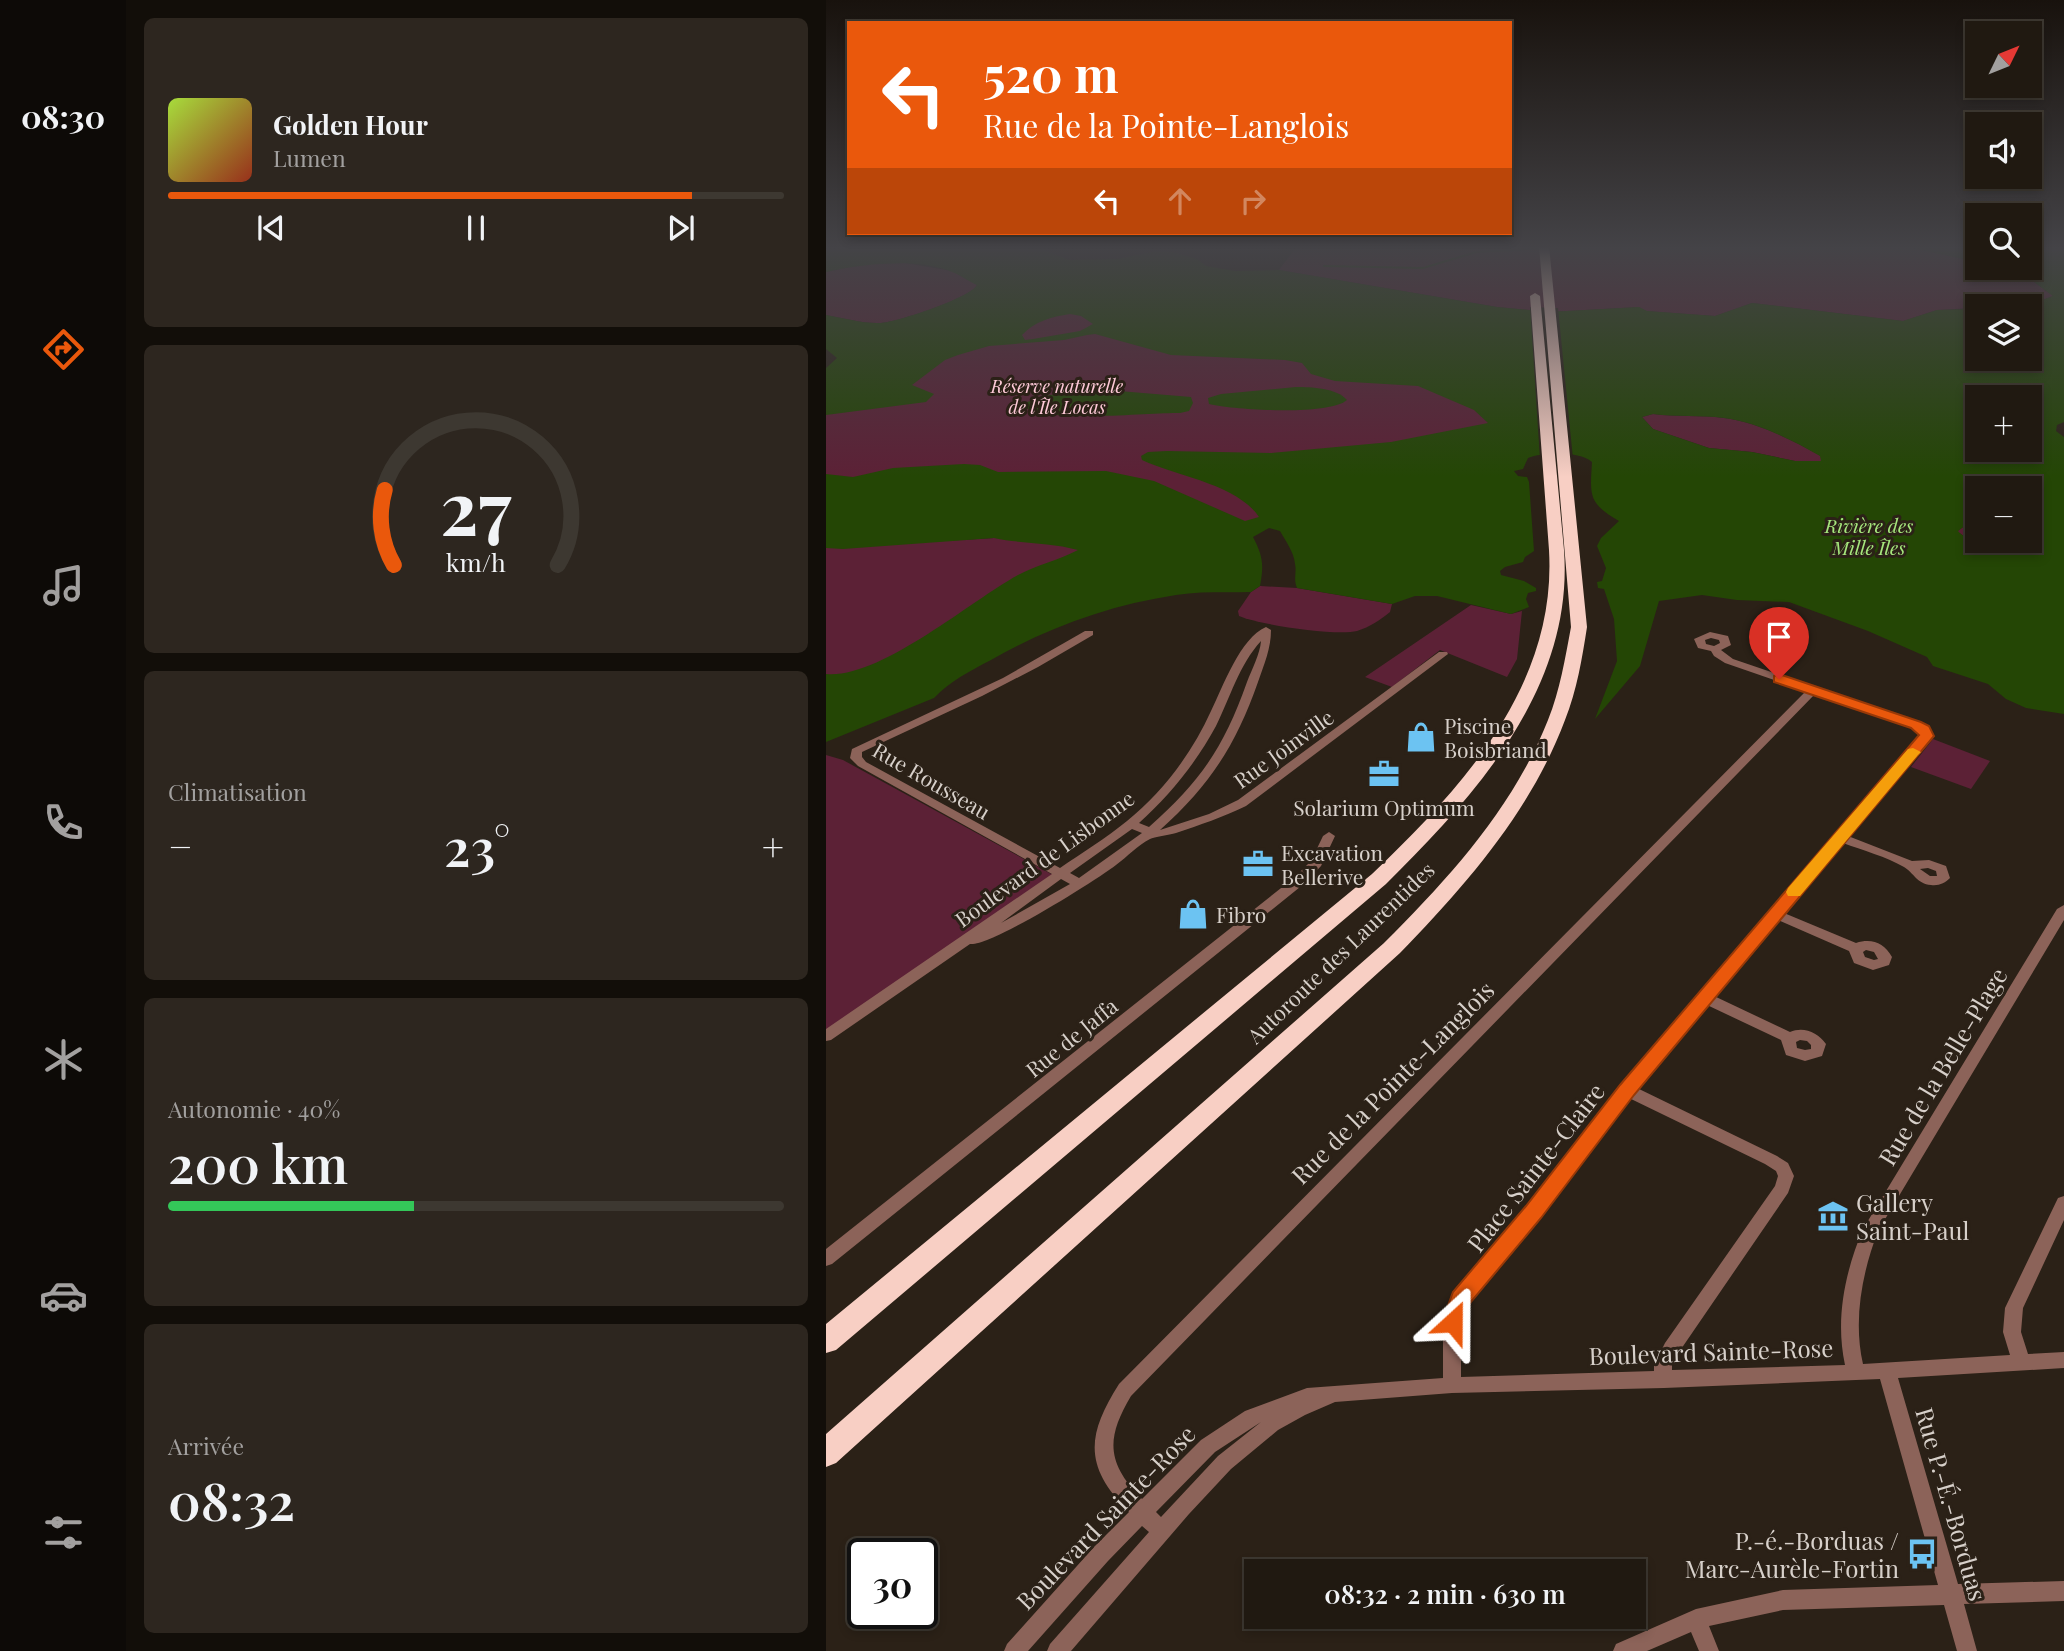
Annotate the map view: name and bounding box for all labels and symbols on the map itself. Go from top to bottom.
north arrow [1965,21,2042,98]
park label: Réserve naturelle de l'Île Locas [990,374,1124,419]
water label: Rivière des Mille Îles [1824,512,1913,560]
pin [1749,607,1809,679]
street label: Rue Joinville [1227,702,1339,794]
place label: Piscine Boisbriand [1444,711,1547,763]
shop icon: Piscine Boisbriand [1404,720,1438,754]
street label: Rue Rousseau [868,735,996,825]
office icon: Solarium Optimum [1367,757,1401,791]
street label: Boulevard de Lisbonne [949,783,1139,933]
place label: Solarium Optimum [1293,793,1475,821]
place label: Excavation Bellerive [1281,838,1384,890]
office icon: Excavation Bellerive [1241,847,1275,881]
street label: Autoroute des Laurentides [1240,855,1440,1050]
shop icon: Fibro [1176,897,1210,931]
place label: Fibro [1216,900,1266,928]
street label: Rue de la Belle-Plage [1870,961,2014,1171]
street label: Rue de la Pointe-Langlois [1284,974,1500,1190]
street label: Rue de Jaffa [1019,991,1123,1083]
street label: Place Sainte-Claire [1459,1076,1611,1258]
place label: Gallery Saint-Paul [1856,1186,1970,1246]
museum icon: Gallery Saint-Paul [1816,1199,1850,1233]
position arrow [1416,1285,1490,1359]
street label: Boulevard Sainte-Rose [1588,1331,1834,1371]
street label: Rue P.-É.-Borduas [1909,1404,1995,1604]
street label: Boulevard Sainte-Rose [1008,1418,1202,1616]
place label: P.-é.-Borduas / Marc-Aurèle-Fortin [1685,1524,1899,1584]
bus stop icon: P.-é.-Borduas / Marc-Aurèle-Fortin [1905,1537,1939,1571]
speed limit sign: 30 [847,1538,938,1629]

